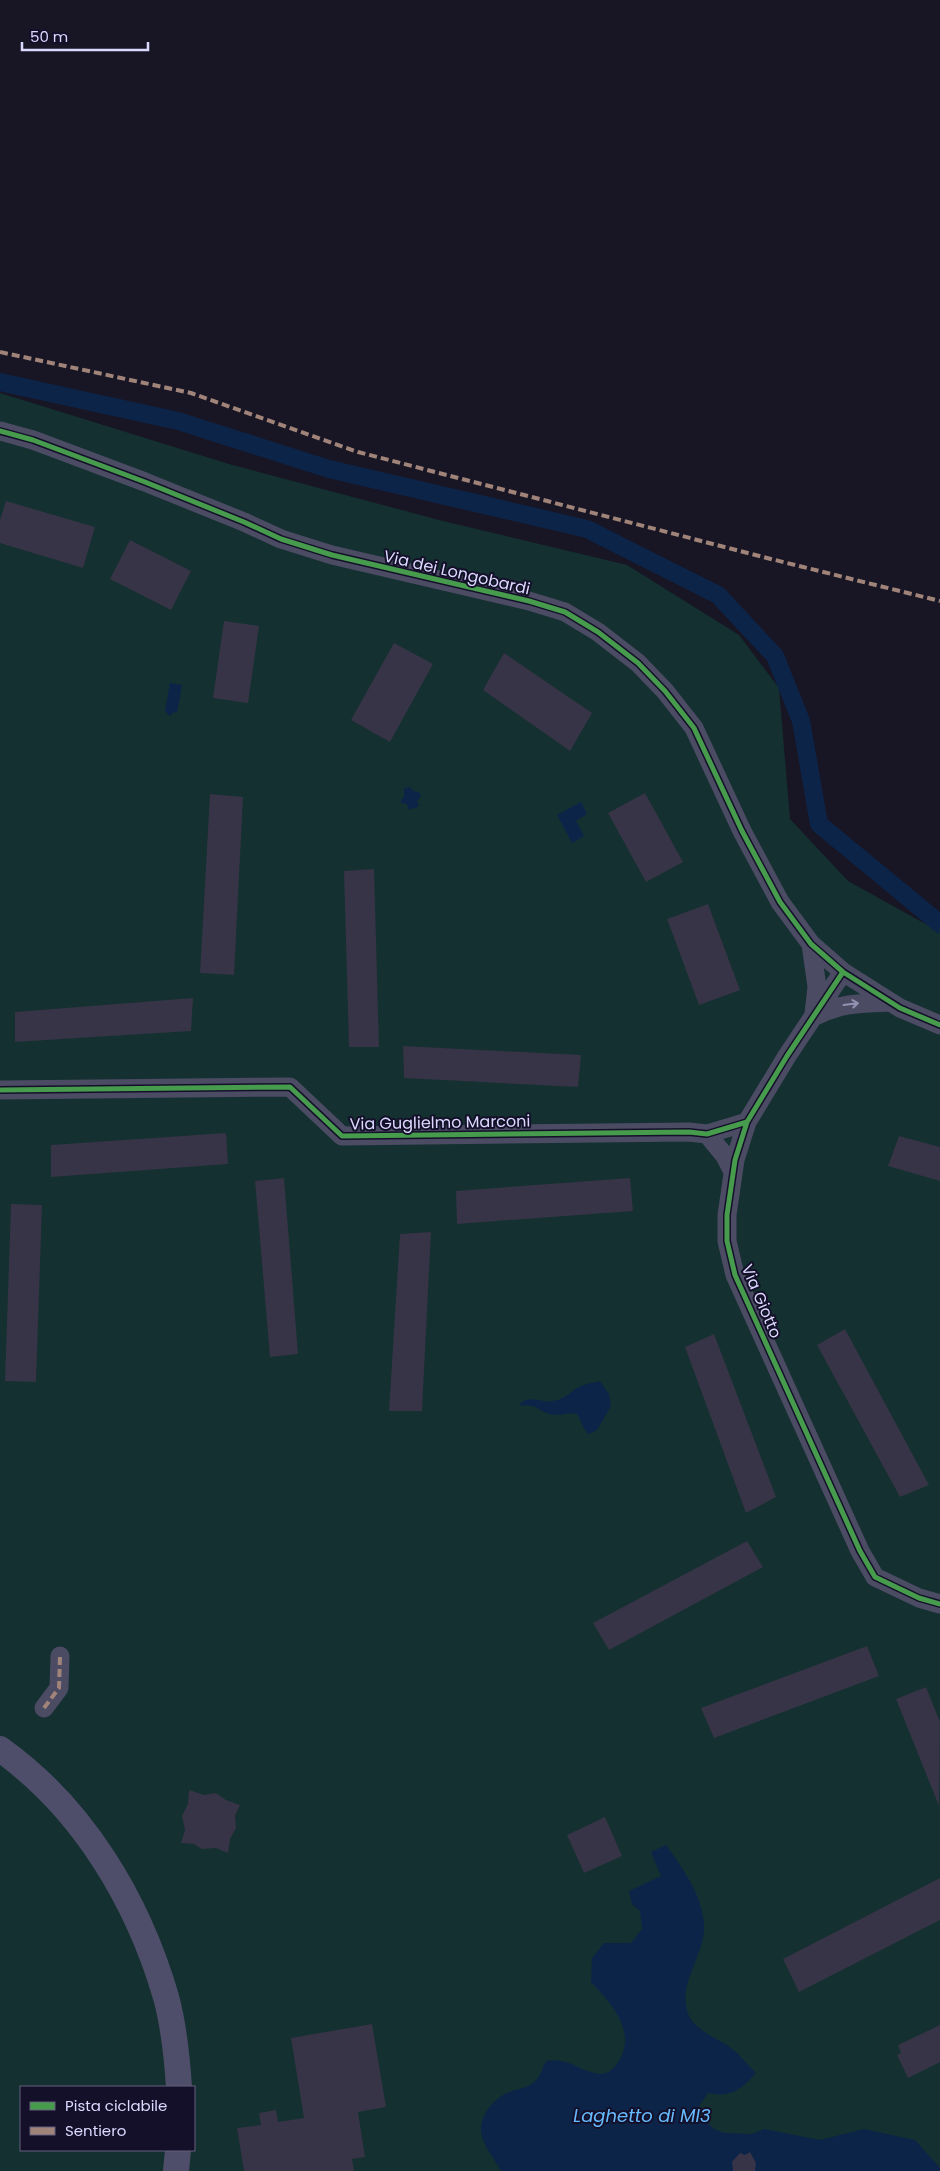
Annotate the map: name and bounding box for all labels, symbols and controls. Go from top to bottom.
scale bar [22,20,149,52]
text: 50 m [30,26,68,47]
street label: Via dei Longobardi [381,544,532,601]
one-way arrow [842,999,858,1009]
street label: Via Guglielmo Marconi [349,1109,531,1136]
street label: Via Giotto [736,1261,787,1342]
legend [20,2086,195,2151]
text: Pista ciclabile [65,2095,167,2116]
water label: Laghetto di MI3 [573,2103,711,2128]
text: Sentiero [65,2120,126,2141]

